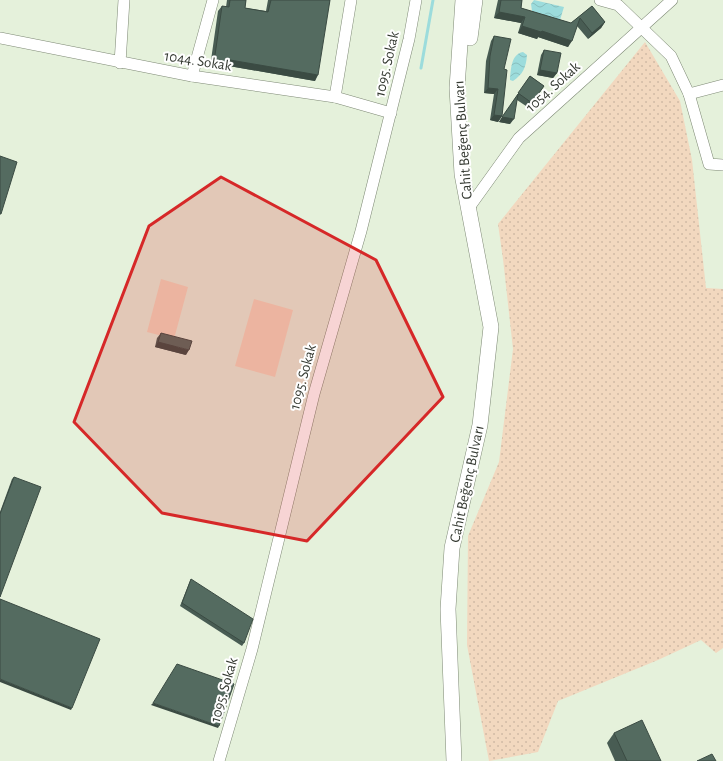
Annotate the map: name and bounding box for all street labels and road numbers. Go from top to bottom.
street label: 1095. Sokak [372,30,402,98]
street label: 1044. Sokak [163,48,233,74]
street label: 1054. Sokak [523,59,583,115]
street label: Cahit Beğenç Bulvarı [451,80,475,200]
street label: 1095. Sokak [287,343,319,411]
street label: Cahit Beğenç Bulvarı [447,424,487,544]
street label: 1095. Sokak [208,656,240,724]

